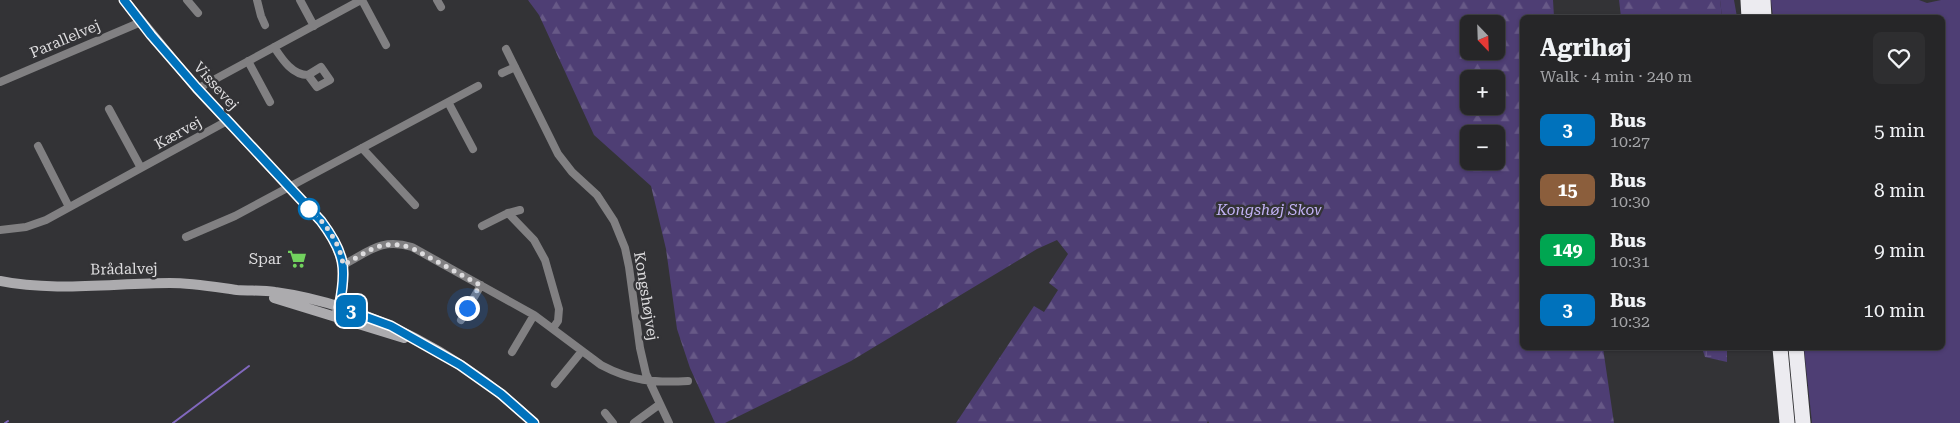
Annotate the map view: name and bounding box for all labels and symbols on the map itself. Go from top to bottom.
north arrow [1460,15,1505,60]
street label: Parallelvej [27,16,103,62]
street label: Vissevej [190,58,242,114]
street label: Kærvej [151,113,205,153]
unlabelled marker [298,198,320,220]
park label: Kongshøj Skov [1215,201,1322,219]
supermarket icon: Spar [286,248,308,270]
place label: Spar [249,250,282,268]
street label: Kongshøjvej [630,250,662,342]
street label: Brådalvej [90,259,158,279]
line badge: 3 [335,295,367,327]
your location [455,296,480,321]

